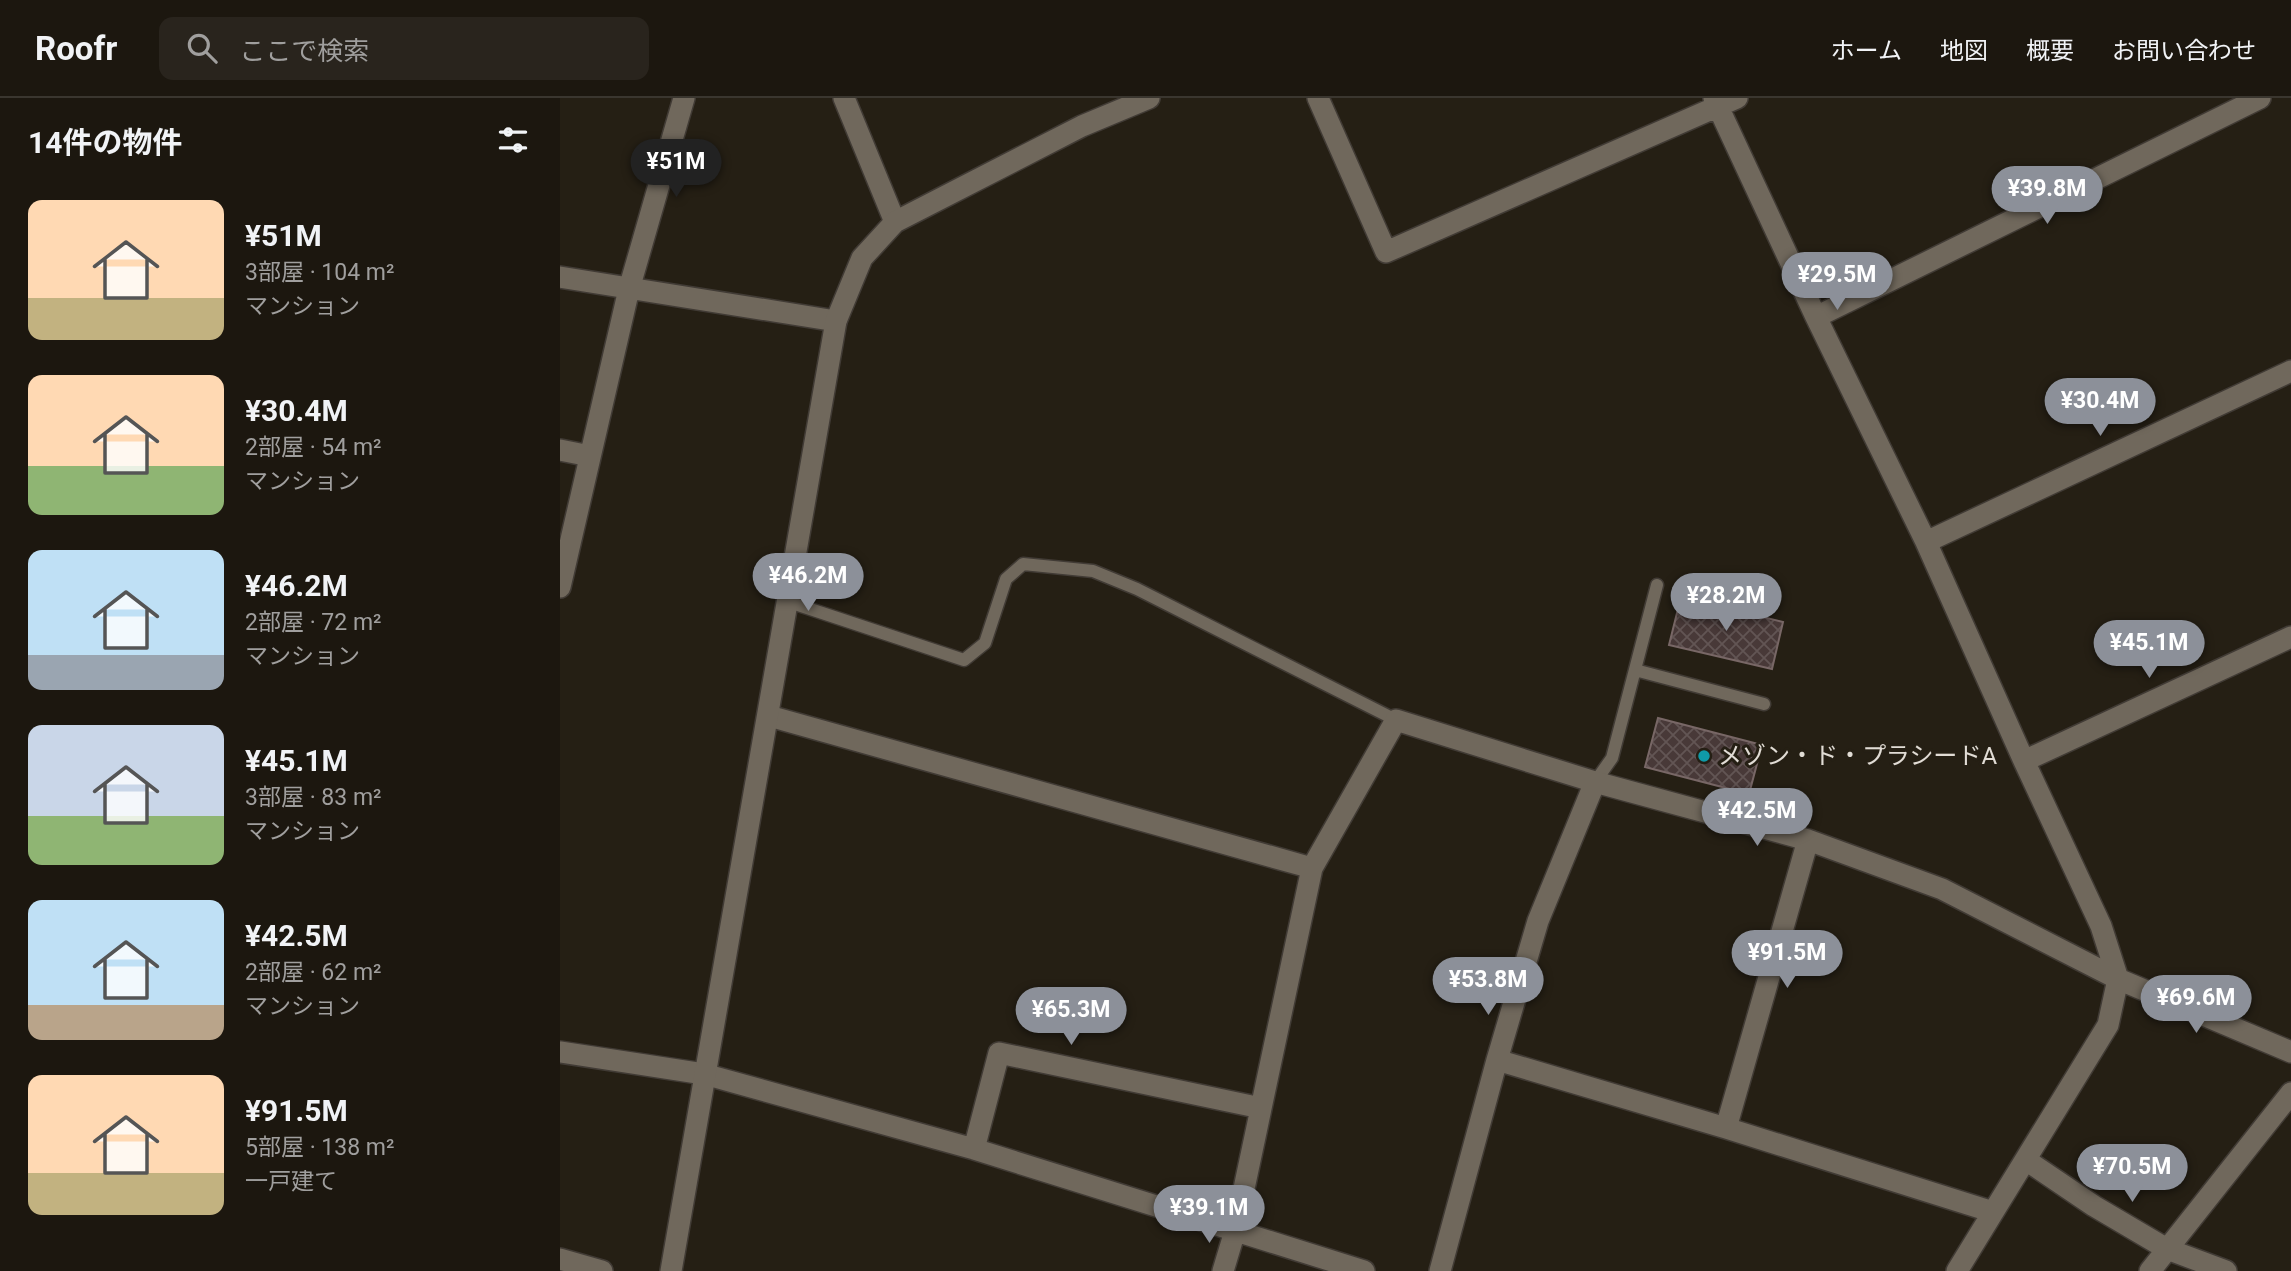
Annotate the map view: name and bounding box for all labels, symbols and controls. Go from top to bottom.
search box [159,17,649,80]
text: Roofr [35,29,117,68]
icon: search [183,29,221,67]
text: ここで検索 [239,36,369,66]
text: ホーム [1831,37,1902,65]
text: 地図 [1940,37,1988,65]
text: 概要 [2026,37,2074,65]
text: お問い合わせ [2112,37,2256,65]
icon: filters [494,121,532,159]
text: 14件の物件 [28,125,182,160]
pin: ¥51M [635,140,717,199]
text: ¥51M [647,148,705,175]
pin: ¥39.8M [1990,166,2104,226]
text: ¥39.8M [2008,175,2086,202]
text: ¥51M [245,218,322,253]
icon: home [84,228,168,312]
pin: ¥29.5M [1780,252,1894,312]
text: 3部屋 · 104 m² [245,259,394,286]
text: ¥29.5M [1798,261,1876,288]
text: マンション [245,293,360,320]
pin: ¥30.4M [2043,378,2157,438]
text: ¥30.4M [2061,387,2139,414]
text: ¥30.4M [245,393,348,428]
icon: home [84,403,168,487]
text: 2部屋 · 54 m² [245,434,382,461]
text: マンション [245,468,360,495]
pin: ¥46.2M [751,554,865,613]
text: ¥46.2M [769,562,847,589]
text: ¥46.2M [245,568,348,603]
pin: ¥28.2M [1669,574,1783,633]
icon: home [84,578,168,662]
text: ¥28.2M [1687,582,1765,609]
text: 2部屋 · 72 m² [245,609,382,636]
pin: ¥45.1M [2092,620,2206,680]
text: ¥45.1M [2110,629,2188,656]
text: マンション [245,643,360,670]
place label: メゾン・ド・プラシードA [1718,742,1998,770]
text: ¥45.1M [245,743,348,778]
marker: メゾン・ド・プラシードA [1696,748,1712,764]
icon: home [84,753,168,837]
text: 3部屋 · 83 m² [245,784,382,811]
pin: ¥42.5M [1700,788,1814,848]
text: ¥42.5M [1718,797,1796,824]
text: マンション [245,818,360,845]
text: ¥42.5M [245,918,348,953]
icon: home [84,928,168,1012]
pin: ¥91.5M [1730,930,1844,990]
text: ¥91.5M [1748,939,1826,966]
pin: ¥53.8M [1431,958,1545,1017]
text: 2部屋 · 62 m² [245,959,382,986]
text: ¥53.8M [1449,966,1527,993]
pin: ¥69.6M [2139,976,2253,1035]
text: ¥69.6M [2157,984,2235,1011]
pin: ¥65.3M [1014,988,1128,1047]
text: マンション [245,993,360,1020]
text: ¥65.3M [1032,996,1110,1023]
text: ¥91.5M [245,1093,348,1128]
icon: home [84,1103,168,1187]
text: 5部屋 · 138 m² [245,1134,394,1161]
pin: ¥70.5M [2075,1144,2189,1204]
text: ¥70.5M [2093,1153,2171,1180]
text: 一戸建て [245,1168,337,1195]
pin: ¥39.1M [1152,1186,1266,1245]
text: ¥39.1M [1170,1194,1248,1221]

